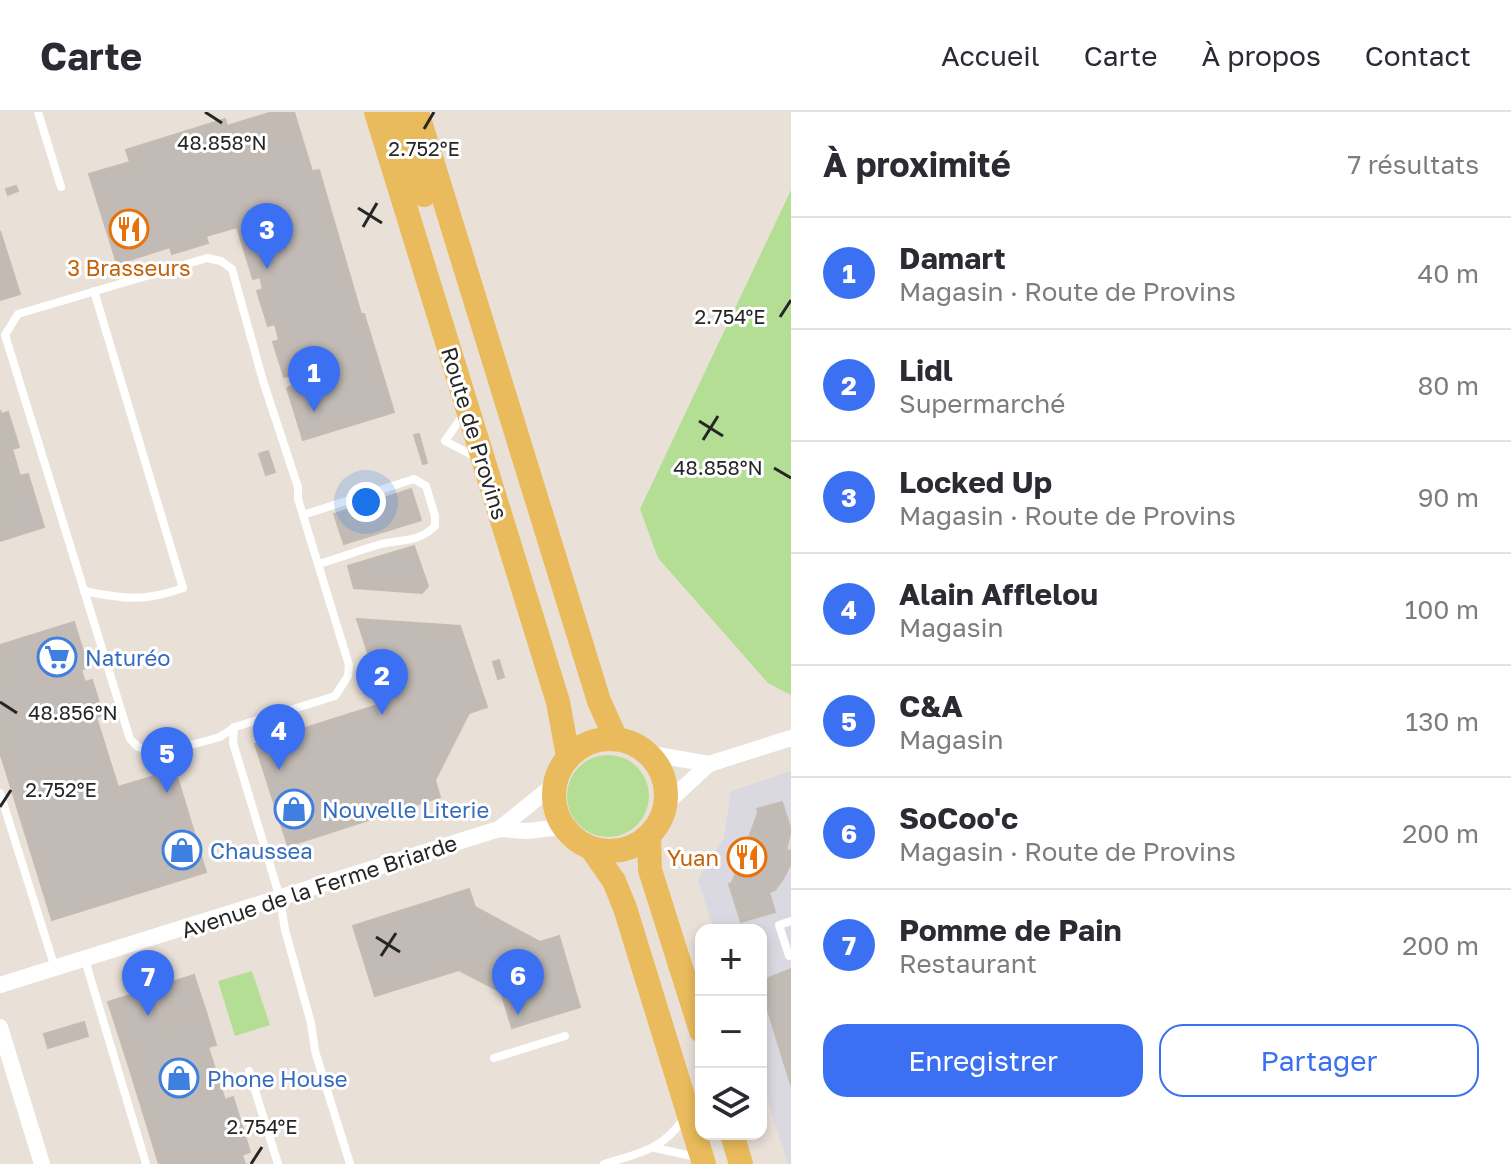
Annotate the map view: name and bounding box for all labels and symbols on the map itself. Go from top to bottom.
text: 48.858°N [177,130,267,154]
text: 2.752°E [388,136,460,160]
pin: 3 [241,203,293,269]
restaurant icon: 3 Brasseurs [108,208,150,250]
place label: 3 Brasseurs [67,254,191,281]
text: 2.754°E [695,304,766,328]
street label: Route de Provins [436,343,514,523]
pin: 1 [288,346,340,412]
text: 48.858°N [673,455,763,479]
your location [346,482,386,522]
supermarket icon: Naturéo [36,636,78,678]
place label: Naturéo [85,644,170,671]
pin: 2 [356,649,408,715]
text: 48.856°N [28,700,118,724]
pin: 4 [253,704,305,770]
pin: 5 [141,727,193,793]
text: 2.752°E [25,777,97,801]
shop icon: Nouvelle Literie [273,788,315,830]
place label: Nouvelle Literie [322,796,489,823]
shop icon: Chaussea [161,829,203,871]
street label: Avenue de la Ferme Briarde [178,829,460,943]
restaurant icon: Yuan [726,836,768,878]
place label: Chaussea [210,837,313,864]
place label: Yuan [667,844,719,871]
pin: 6 [492,949,544,1015]
pin: 7 [122,950,174,1016]
shop icon: Phone House [158,1057,200,1099]
place label: Phone House [207,1065,348,1092]
text: 2.754°E [227,1114,298,1138]

